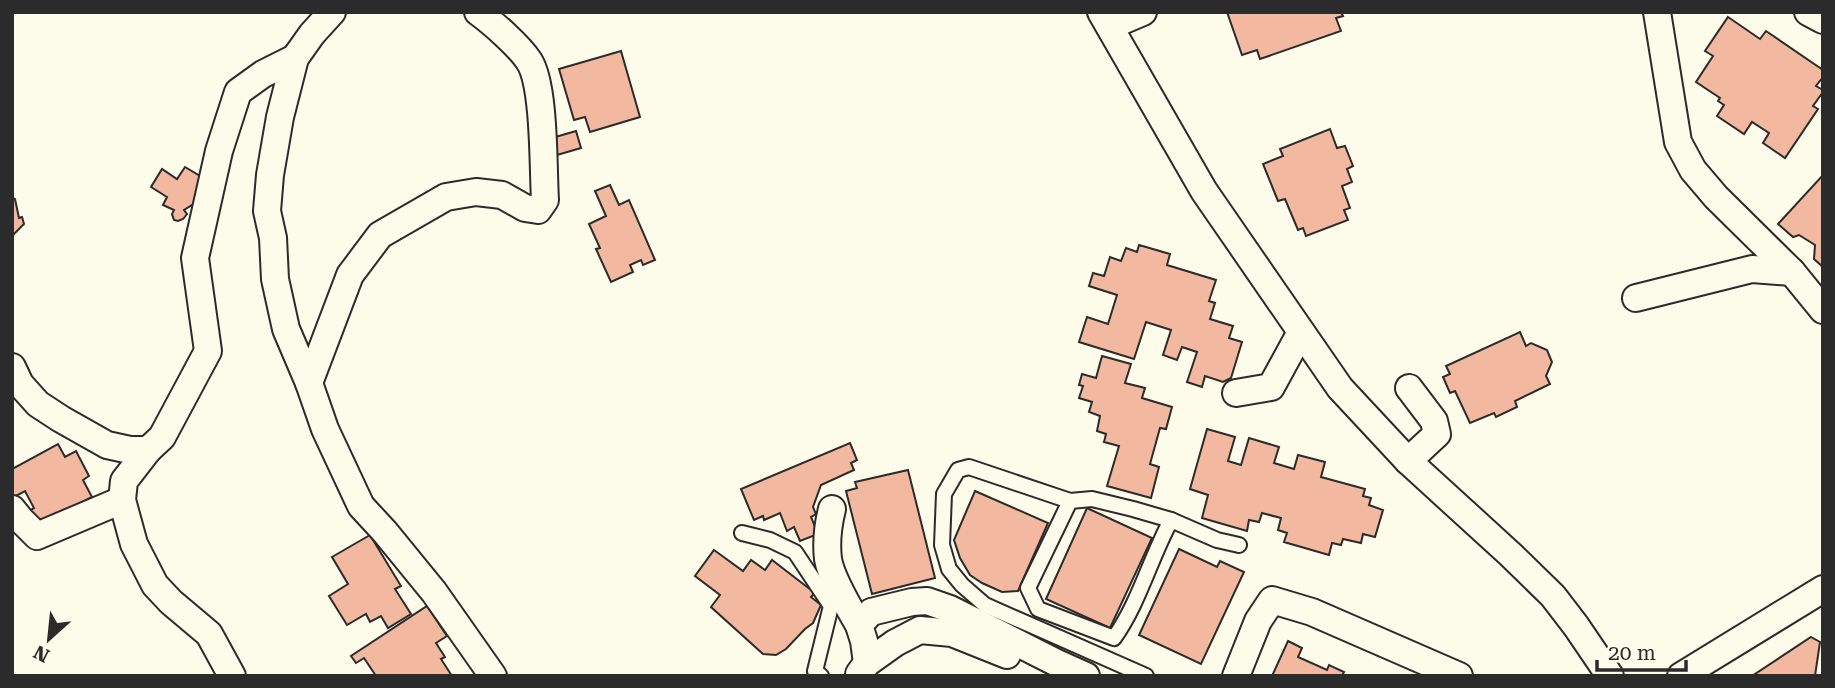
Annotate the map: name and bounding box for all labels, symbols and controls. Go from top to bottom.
north arrow [14,604,84,674]
scale bar [1597,628,1686,672]
text: N [29,640,53,667]
text: 20 m [1608,641,1656,665]

